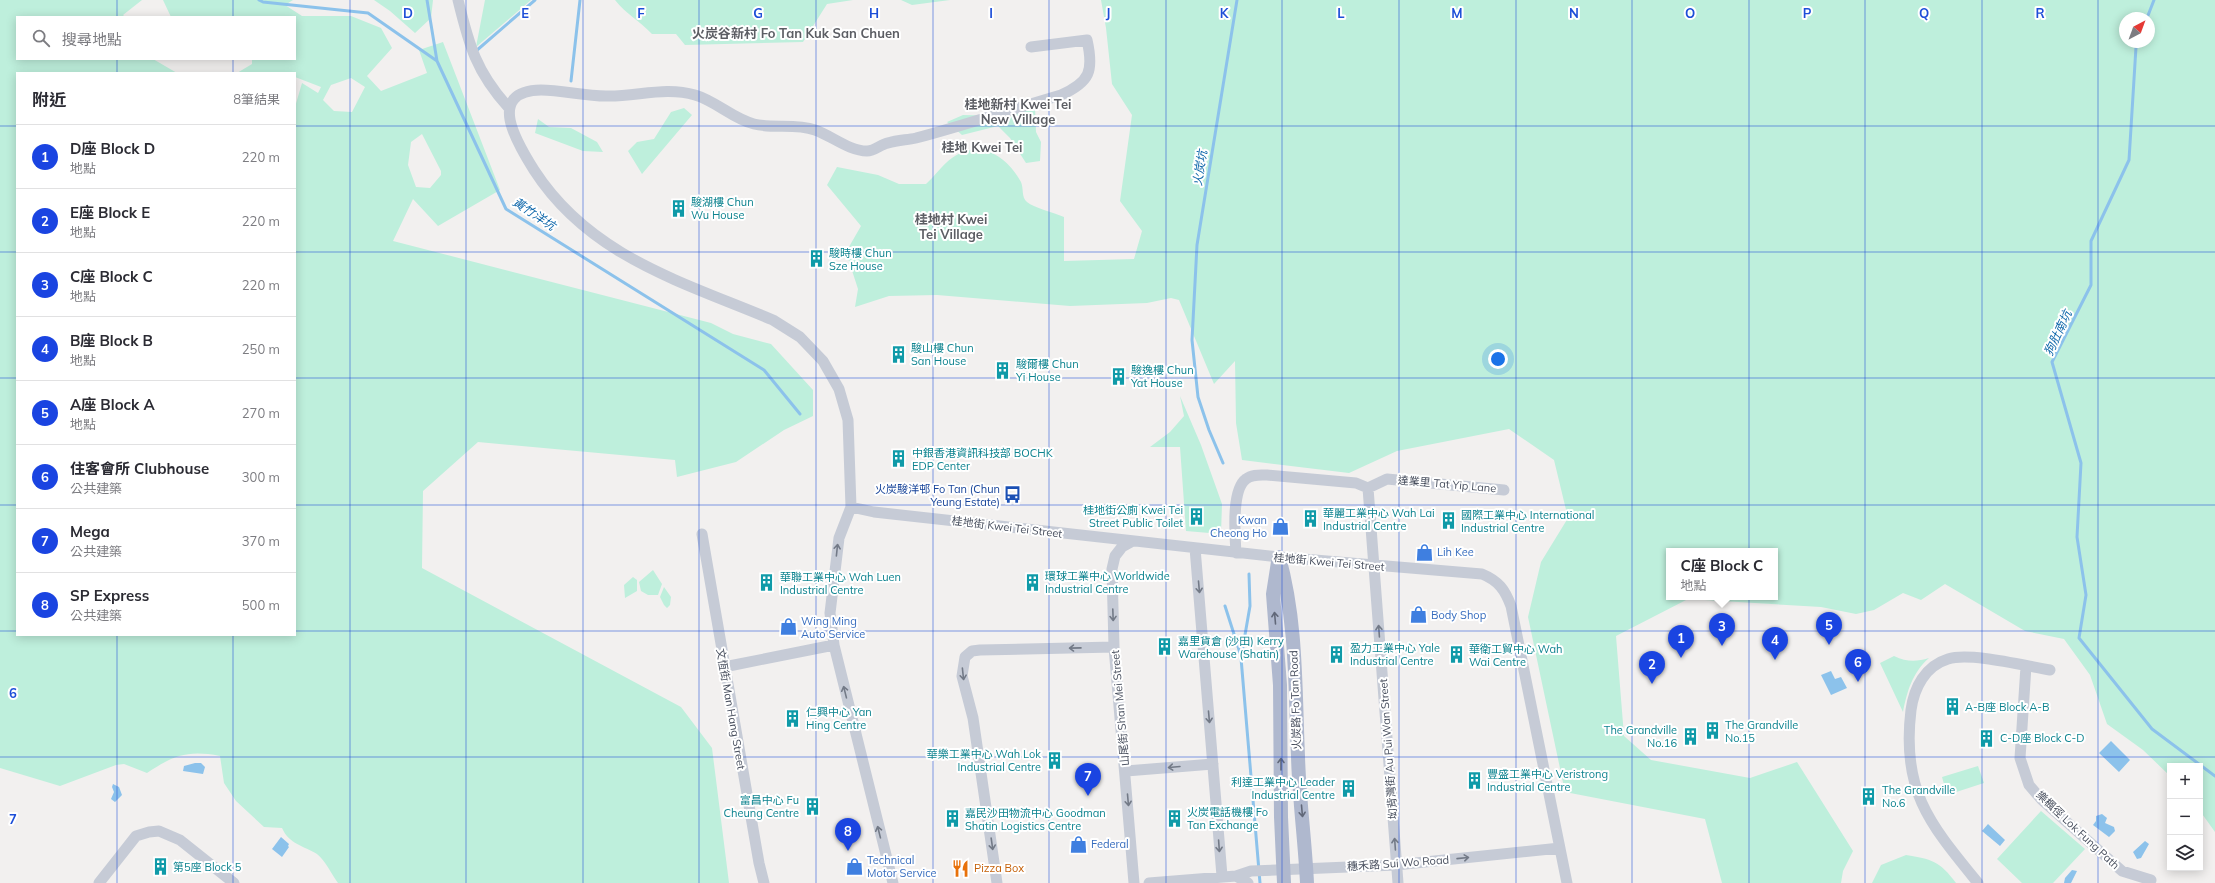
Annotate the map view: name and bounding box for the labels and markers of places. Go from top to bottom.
place label: 駿湖樓 Chun Wu House [691,195,754,222]
building icon: 駿湖樓 Chun Wu House [668,198,688,218]
place label: 駿時樓 Chun Sze House [829,246,892,273]
building icon: 駿時樓 Chun Sze House [806,249,826,269]
place label: 駿山樓 Chun San House [911,341,974,368]
building icon: 駿山樓 Chun San House [888,344,908,364]
place label: 駿爾樓 Chun Yi House [1015,357,1079,384]
building icon: 駿爾樓 Chun Yi House [993,360,1013,380]
place label: 駿逸樓 Chun Yat House [1130,363,1194,390]
building icon: 駿逸樓 Chun Yat House [1108,366,1128,386]
place label: 中銀香港資訊科技部 BOCHK EDP Center [912,446,1054,473]
building icon: 中銀香港資訊科技部 BOCHK EDP Center [889,449,909,469]
place label: 火炭駿洋邨 Fo Tan (Chun Yeung Estate) [875,482,1000,509]
bus stop icon: 火炭駿洋邨 Fo Tan (Chun Yeung Estate) [1003,485,1023,505]
place label: 桂地街公廁 Kwei Tei Street Public Toilet [1083,503,1183,530]
building icon: 桂地街公廁 Kwei Tei Street Public Toilet [1186,506,1206,526]
place label: 華麗工業中心 Wah Lai Industrial Centre [1323,506,1435,533]
place label: 國際工業中心 International Industrial Centre [1461,508,1594,535]
building icon: 華麗工業中心 Wah Lai Industrial Centre [1300,509,1320,529]
building icon: 國際工業中心 International Industrial Centre [1438,511,1458,531]
place label: Kwan Cheong Ho [1210,513,1267,540]
shop icon: Kwan Cheong Ho [1270,516,1290,536]
shop icon: Lih Kee [1414,542,1434,562]
place label: Lih Kee [1437,545,1474,559]
place label: 環球工業中心 Worldwide Industrial Centre [1045,569,1170,596]
place label: 華聯工業中心 Wah Luen Industrial Centre [780,570,901,597]
building icon: 環球工業中心 Worldwide Industrial Centre [1022,572,1042,592]
building icon: 華聯工業中心 Wah Luen Industrial Centre [757,573,777,593]
shop icon: Body Shop [1408,605,1428,625]
place label: Body Shop [1431,608,1487,622]
pin: 5 [1816,612,1842,645]
pin: 3 [1709,613,1735,646]
place label: Wing Ming Auto Service [801,614,865,641]
shop icon: Wing Ming Auto Service [778,617,798,637]
pin: 1 [1668,625,1694,658]
pin: 4 [1762,627,1788,660]
place label: 嘉里貨倉 (沙田) Kerry Warehouse (Shatin) [1178,634,1284,661]
building icon: 嘉里貨倉 (沙田) Kerry Warehouse (Shatin) [1155,637,1175,657]
place label: 盈力工業中心 Yale Industrial Centre [1350,641,1440,668]
place label: 華衛工貿中心 Wah Wai Centre [1469,642,1563,669]
building icon: 盈力工業中心 Yale Industrial Centre [1327,644,1347,664]
building icon: 華衛工貿中心 Wah Wai Centre [1446,645,1466,665]
pin: 6 [1845,649,1871,682]
pin: 2 [1639,651,1665,684]
building icon: A-B座 Block A-B [1942,697,1962,717]
place label: A-B座 Block A-B [1965,700,2049,714]
place label: 仁興中心 Yan Hing Centre [806,705,872,732]
building icon: 仁興中心 Yan Hing Centre [783,708,803,728]
place label: The Grandville No.15 [1725,718,1798,745]
building icon: The Grandville No.15 [1702,721,1722,741]
place label: The Grandville No.16 [1604,723,1677,750]
building icon: The Grandville No.16 [1680,726,1700,746]
building icon: C-D座 Block C-D [1977,728,1997,748]
place label: C-D座 Block C-D [2000,731,2085,745]
place label: 華樂工業中心 Wah Lok Industrial Centre [927,747,1041,774]
building icon: 華樂工業中心 Wah Lok Industrial Centre [1044,750,1064,770]
pin: 7 [1075,763,1101,796]
place label: 豐盛工業中心 Veristrong Industrial Centre [1487,767,1608,794]
building icon: 豐盛工業中心 Veristrong Industrial Centre [1464,770,1484,790]
place label: 利達工業中心 Leader Industrial Centre [1231,775,1335,802]
building icon: 利達工業中心 Leader Industrial Centre [1338,778,1358,798]
place label: The Grandville No.6 [1882,783,1955,810]
building icon: The Grandville No.6 [1859,786,1879,806]
place label: 富昌中心 Fu Cheung Centre [723,793,799,820]
building icon: 富昌中心 Fu Cheung Centre [802,796,822,816]
place label: 火炭電話機樓 Fo Tan Exchange [1187,805,1268,832]
place label: 嘉民沙田物流中心 Goodman Shatin Logistics Centre [965,806,1106,833]
building icon: 火炭電話機樓 Fo Tan Exchange [1164,808,1184,828]
building icon: 嘉民沙田物流中心 Goodman Shatin Logistics Centre [942,809,962,829]
pin: 8 [835,818,861,851]
shop icon: Federal [1068,834,1088,854]
place label: Federal [1091,837,1129,851]
place label: Technical Motor Service [867,853,937,880]
shop icon: Technical Motor Service [844,856,864,876]
building icon: 第5座 Block 5 [150,857,170,877]
restaurant icon: Pizza Box [951,858,971,878]
place label: 第5座 Block 5 [173,860,242,874]
place label: Pizza Box [974,861,1024,875]

